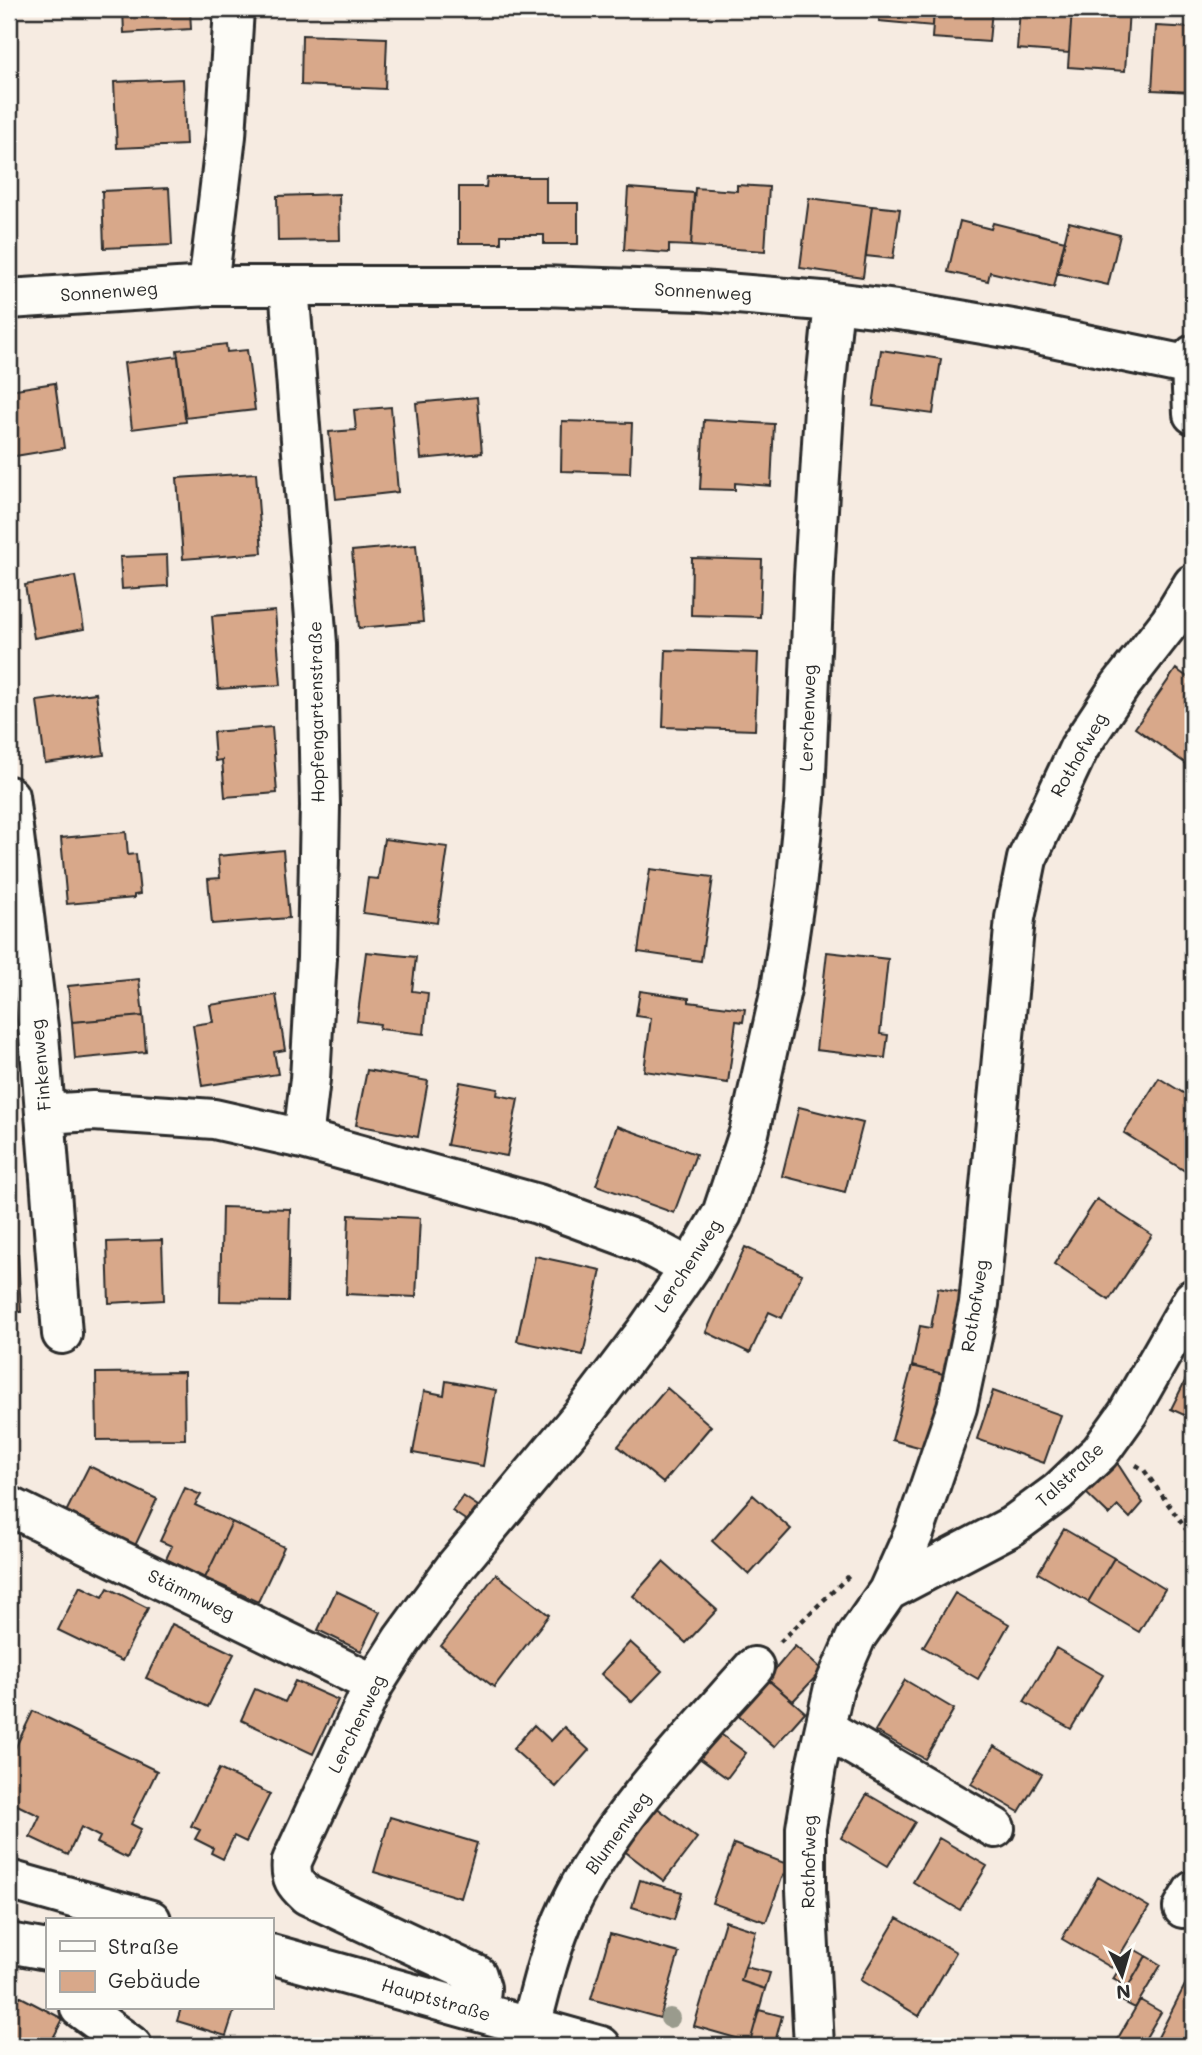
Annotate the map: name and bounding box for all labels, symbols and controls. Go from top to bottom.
street label: Sonnenweg [60,276,158,306]
street label: Sonnenweg [654,276,752,306]
street label: Hopfengartenstraße [302,621,330,803]
street label: Lerchenweg [793,664,821,772]
street label: Rothofweg [1044,708,1112,801]
street label: Finkenweg [24,1018,56,1112]
street label: Lerchenweg [648,1214,726,1317]
street label: Rothofweg [955,1258,993,1354]
street label: Talstraße [1030,1436,1109,1512]
street label: Stämmweg [144,1563,239,1625]
street label: Lerchenweg [322,1670,390,1777]
street label: Blumenweg [579,1786,655,1879]
street label: Rothofweg [795,1815,821,1909]
legend [46,1918,273,2010]
text: Straße [108,1932,179,1959]
north arrow [1086,1940,1156,2010]
text: Gebäude [108,1966,201,1993]
street label: Hauptstraße [379,1972,494,2026]
text: N [1115,1979,1132,2006]

